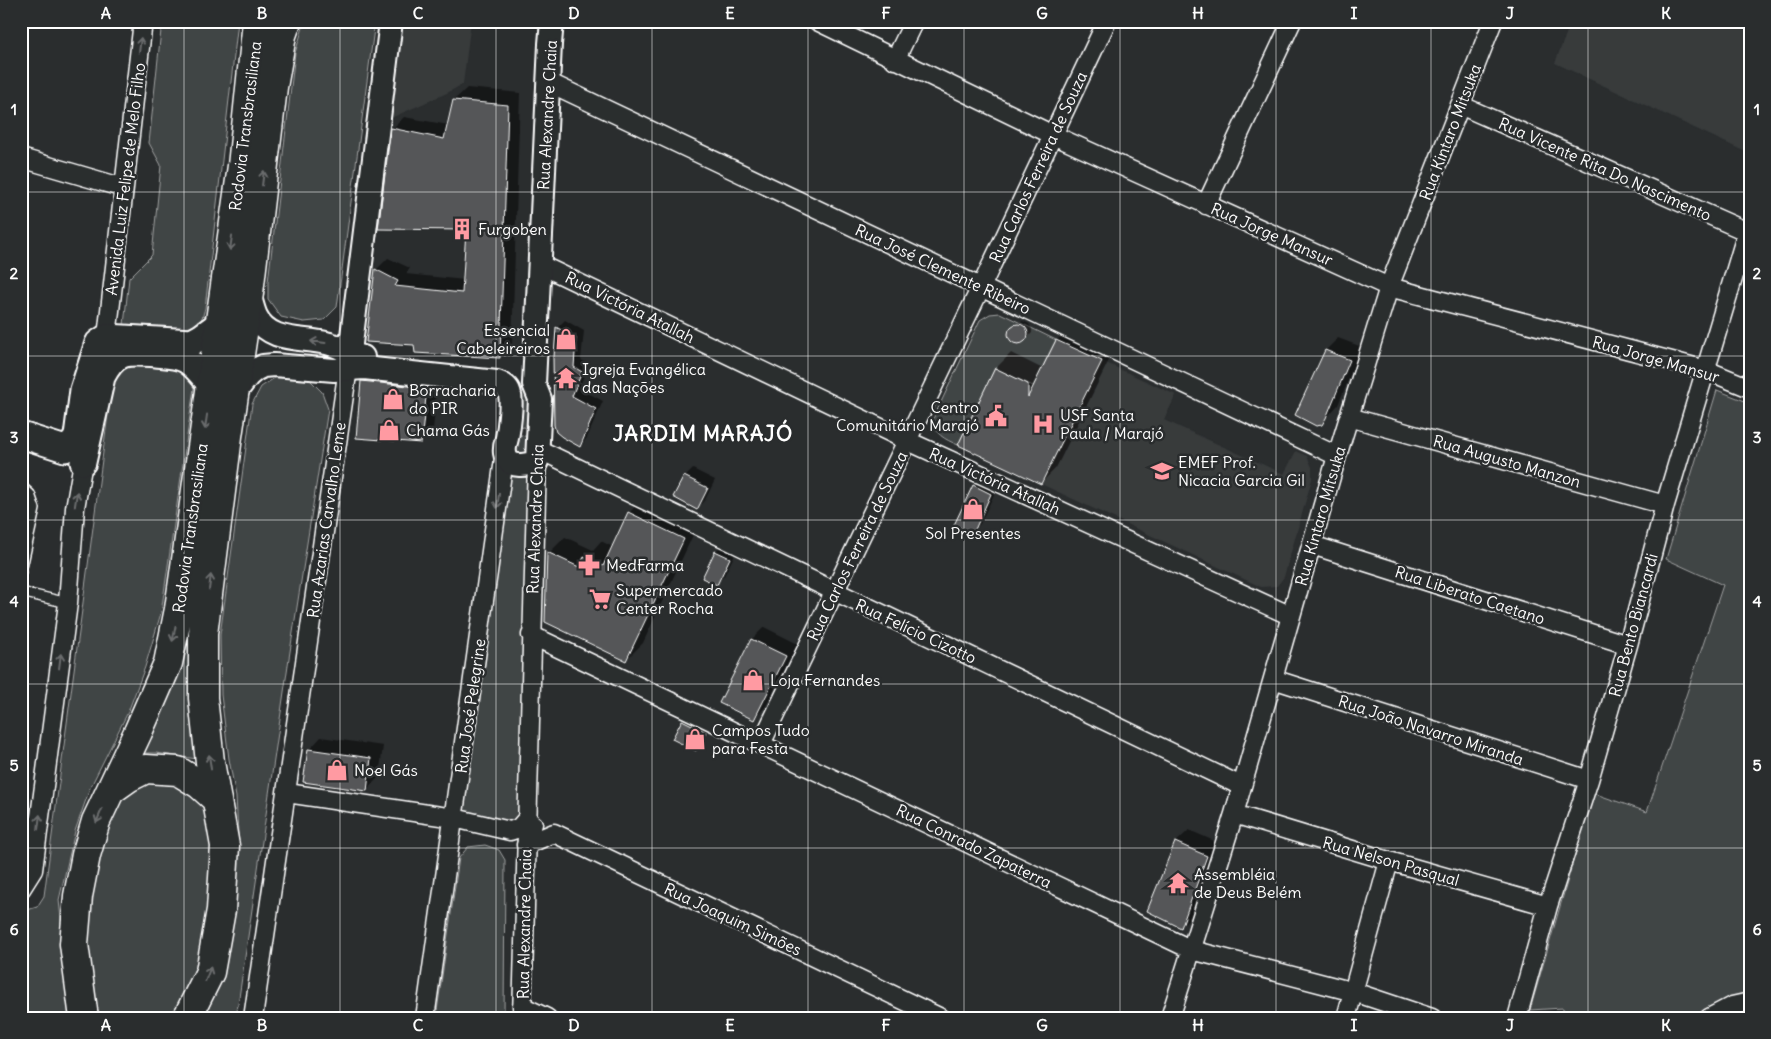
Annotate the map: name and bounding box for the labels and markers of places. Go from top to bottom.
building icon: Furgoben [449,216,475,242]
place label: Furgoben [478,219,547,239]
place label: Essencial Cabeleireiros [456,320,550,358]
shop icon: Essencial Cabeleireiros [553,326,579,352]
place label: Igreja Evangélica das Nações [582,359,706,397]
temple icon: Igreja Evangélica das Nações [553,365,579,391]
place label: Borracharia do PIR [409,380,496,418]
shop icon: Borracharia do PIR [380,386,406,412]
place label: Centro Comunitário Marajó [836,397,979,435]
public building icon: Centro Comunitário Marajó [983,403,1009,429]
place label: USF Santa Paula / Marajó [1060,405,1164,443]
hospital icon: USF Santa Paula / Marajó [1030,411,1056,437]
shop icon: Chama Gás [376,417,402,443]
place label: Chama Gás [406,420,490,440]
place label: EMEF Prof. Nicacia Garcia Gil [1178,452,1305,490]
school or university icon: EMEF Prof. Nicacia Garcia Gil [1149,458,1175,484]
shop icon: Sol Presentes [960,496,986,522]
place label: Sol Presentes [925,523,1021,543]
pharmacy icon: MedFarma [576,552,602,578]
place label: MedFarma [606,555,684,575]
place label: Supermercado Center Rocha [616,580,723,618]
supermarket icon: Supermercado Center Rocha [587,586,613,612]
shop icon: Loja Fernandes [740,667,766,693]
place label: Loja Fernandes [770,670,880,690]
place label: Campos Tudo para Festa [712,720,810,758]
shop icon: Campos Tudo para Festa [682,726,708,752]
shop icon: Noel Gás [324,757,350,783]
place label: Noel Gás [354,760,418,780]
place label: Assembléia de Deus Belém [1194,864,1302,902]
temple icon: Assembléia de Deus Belém [1165,870,1191,896]

